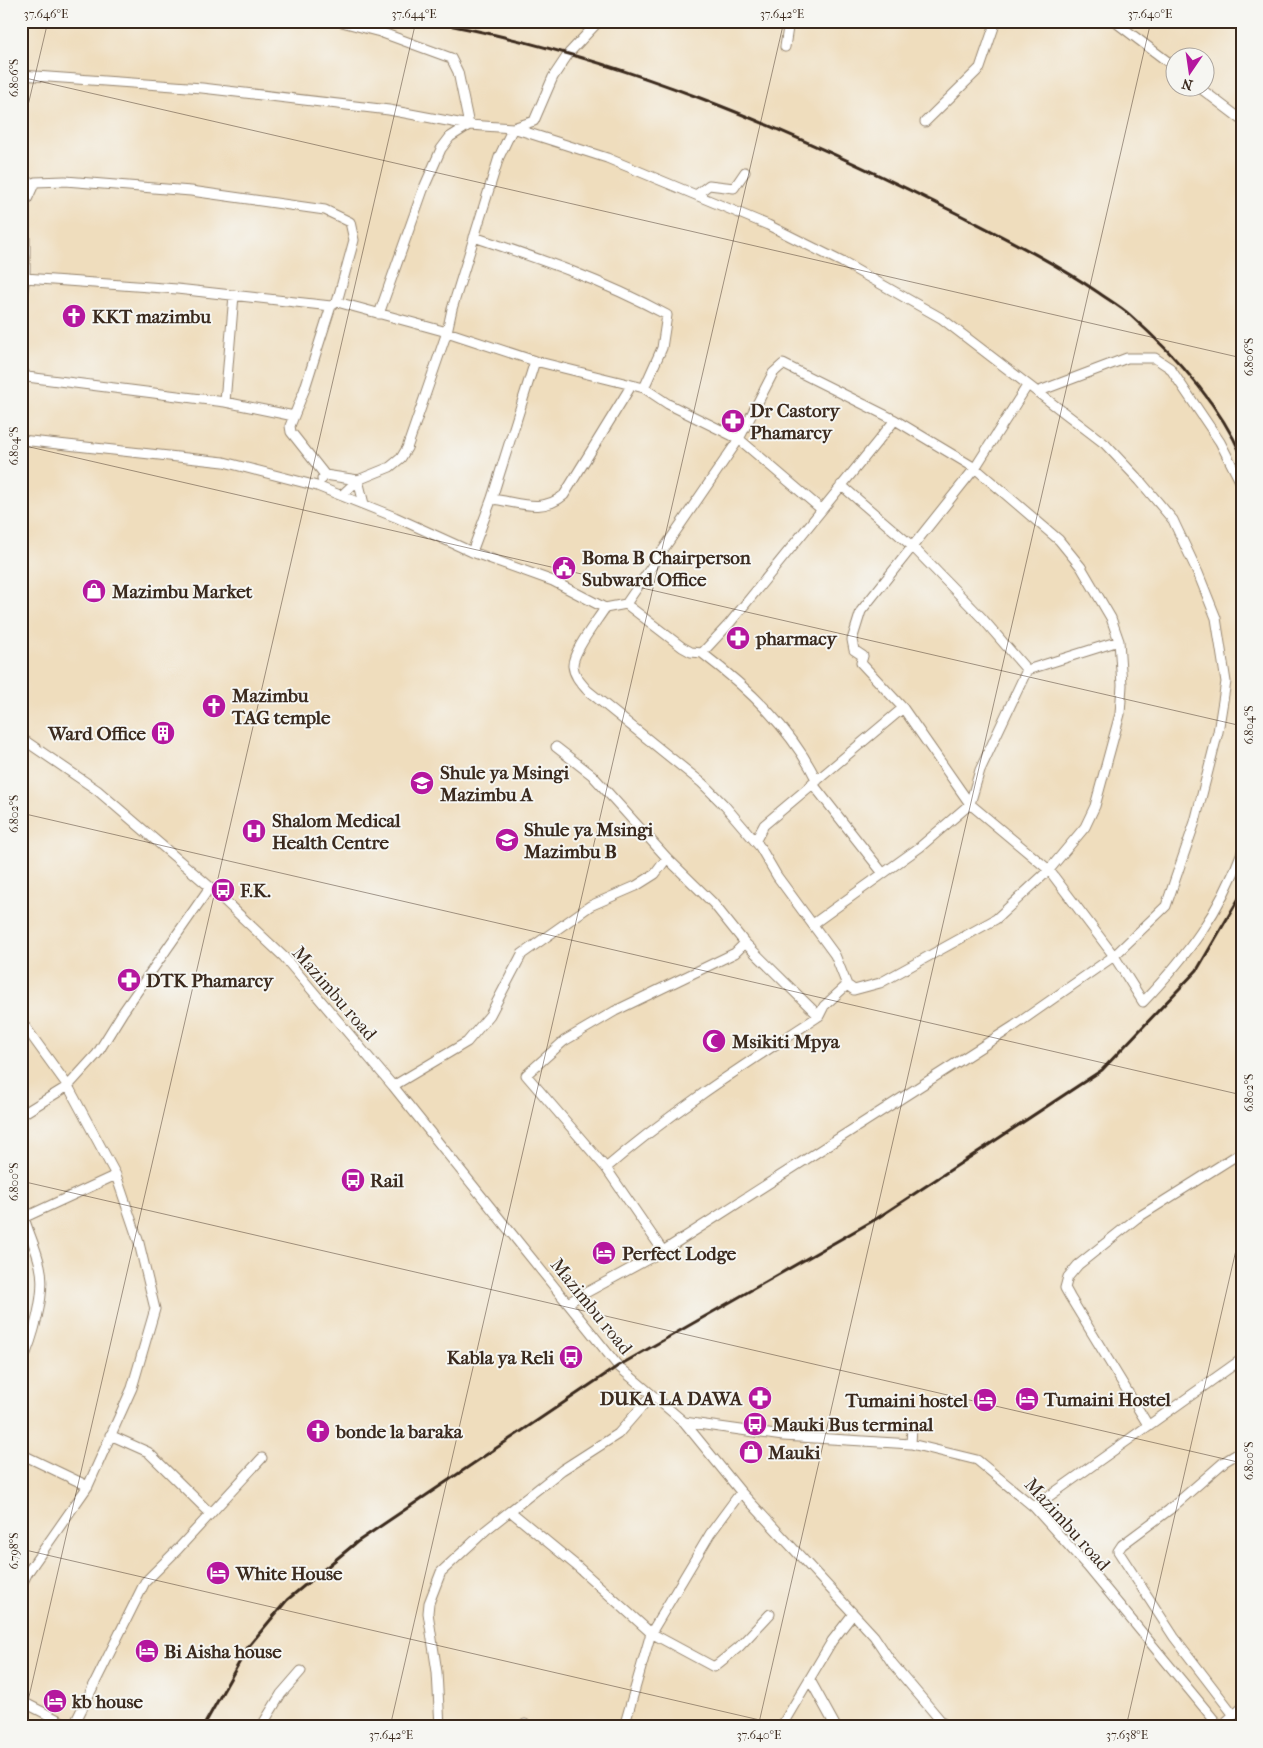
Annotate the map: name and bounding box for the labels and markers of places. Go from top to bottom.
church icon: KKT mazimbu [61,303,87,329]
place label: KKT mazimbu [92,306,211,328]
place label: Dr Castory Phamarcy [750,400,841,444]
pharmacy icon: Dr Castory Phamarcy [720,408,746,434]
place label: Boma B Chairperson Subward Office [582,547,752,591]
public building icon: Boma B Chairperson Subward Office [551,555,577,581]
shop icon: Mazimbu Market [81,578,107,604]
place label: Mazimbu Market [111,581,253,603]
pharmacy icon: pharmacy [725,625,751,651]
place label: pharmacy [755,628,838,650]
place label: Mazimbu TAG temple [231,685,331,729]
church icon: Mazimbu TAG temple [201,693,227,719]
building icon: Ward Office [150,720,176,746]
place label: Ward Office [47,723,147,745]
place label: Shule ya Msingi Mazimbu A [439,762,570,806]
school or university icon: Shule ya Msingi Mazimbu A [409,770,435,796]
place label: Shalom Medical Health Centre [272,810,401,854]
hospital icon: Shalom Medical Health Centre [241,818,267,844]
place label: Shule ya Msingi Mazimbu B [523,819,654,863]
school or university icon: Shule ya Msingi Mazimbu B [494,827,520,853]
bus stop icon: F.K. [210,877,236,903]
place label: F.K. [239,880,271,902]
pharmacy icon: DTK Phamarcy [116,967,142,993]
place label: DTK Phamarcy [146,970,274,992]
mosque icon: Msikiti Mpya [701,1028,727,1054]
place label: Msikiti Mpya [731,1031,841,1053]
bus stop icon: Rail [340,1167,366,1193]
place label: Rail [370,1170,404,1192]
hotel icon: Perfect Lodge [591,1240,617,1266]
place label: Perfect Lodge [622,1243,737,1265]
bus stop icon: Kabla ya Reli [558,1344,584,1370]
place label: Kabla ya Reli [447,1347,554,1369]
pharmacy icon: DUKA LA DAWA [747,1385,773,1411]
hotel icon: Tumaini Hostel [1014,1386,1040,1412]
hotel icon: Tumaini hostel [972,1387,998,1413]
place label: DUKA LA DAWA [600,1388,743,1410]
place label: Tumaini Hostel [1043,1389,1172,1411]
place label: Tumaini hostel [844,1390,969,1412]
bus stop icon: Mauki Bus terminal [742,1411,768,1437]
place label: Mauki Bus terminal [771,1414,934,1436]
church icon: bonde la baraka [305,1418,331,1444]
place label: bonde la baraka [335,1421,464,1443]
shop icon: Mauki [738,1439,764,1465]
place label: Mauki [767,1442,821,1464]
hotel icon: White House [205,1560,231,1586]
place label: White House [235,1563,343,1585]
hotel icon: Bi Aisha house [134,1638,160,1664]
place label: Bi Aisha house [164,1641,282,1663]
hotel icon: kb house [42,1688,68,1714]
place label: kb house [71,1691,144,1713]

